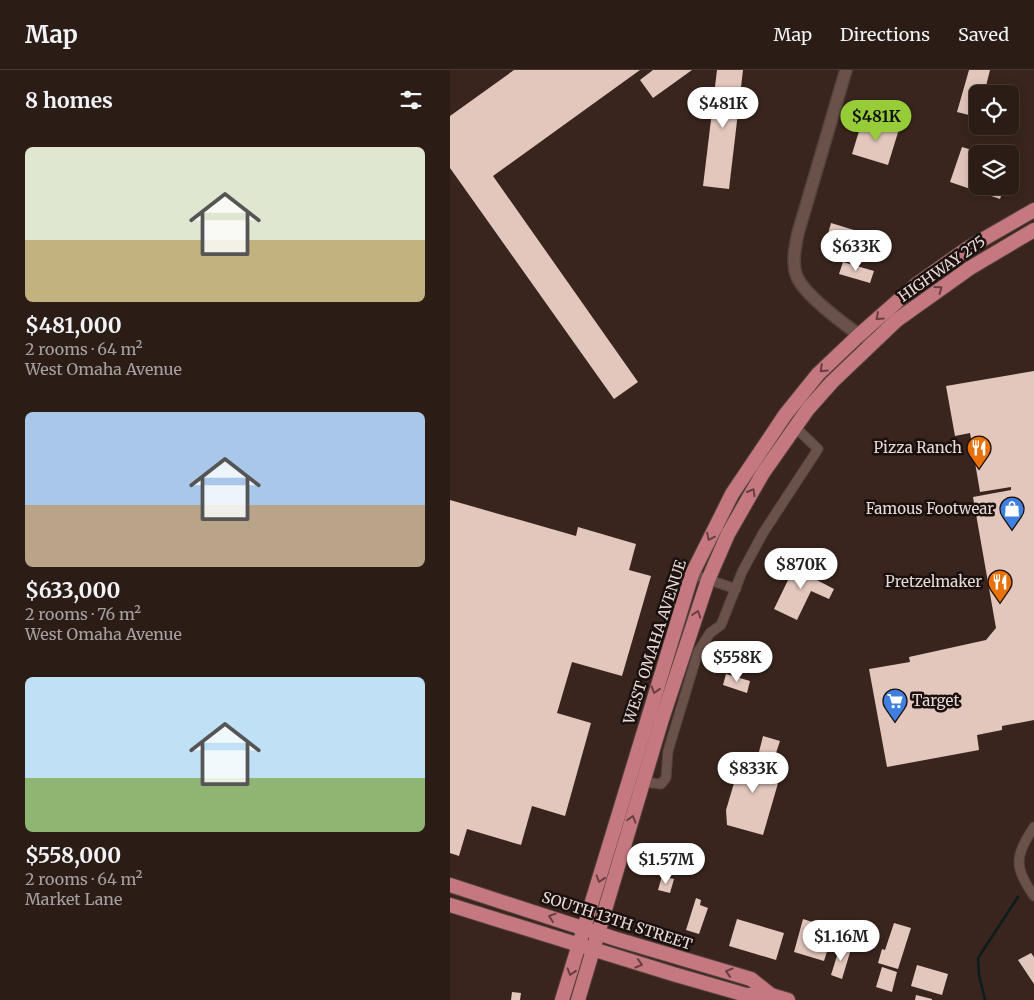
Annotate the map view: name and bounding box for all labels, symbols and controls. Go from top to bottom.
text: Map [25,19,78,50]
text: Map [774,23,812,46]
text: Directions [840,23,930,46]
text: Saved [958,23,1009,46]
map controls [969,85,1019,195]
button: locate [969,85,1019,135]
icon: filters [397,86,425,114]
text: 8 homes [25,87,113,114]
pin: $481K [688,87,758,129]
text: $481K [698,93,748,113]
pin: $481K [841,100,911,142]
text: $481K [851,106,901,126]
button: layers [969,145,1019,195]
icon: home [180,179,270,269]
pin: $633K [821,230,891,272]
street label: HIGHWAY 275 [894,232,989,306]
text: $633K [832,236,880,256]
one-way arrow [933,287,942,295]
one-way arrow [876,311,885,320]
text: $481,000 [25,312,122,339]
text: 2 rooms · 64 m² [25,339,143,359]
text: West Omaha Avenue [25,359,182,379]
one-way arrow [820,363,829,372]
restaurant icon: Pizza Ranch [966,435,992,469]
place label: Pizza Ranch [874,438,962,457]
icon: home [180,444,270,534]
one-way arrow [745,488,755,497]
shop icon: Famous Footwear [999,496,1025,530]
place label: Famous Footwear [866,499,994,518]
one-way arrow [706,532,716,541]
pin: $870K [766,548,836,590]
text: $870K [775,554,827,574]
street label: WEST OMAHA AVENUE [619,557,690,727]
restaurant icon: Pretzelmaker [987,569,1013,603]
place label: Pretzelmaker [885,572,982,591]
text: $633,000 [25,577,121,604]
text: 2 rooms · 76 m² [25,604,141,624]
one-way arrow [691,610,701,619]
text: West Omaha Avenue [25,624,182,644]
pin: $558K [702,640,772,683]
text: $558K [712,647,762,667]
one-way arrow [650,685,660,693]
supermarket icon: Target [882,688,908,722]
place label: Target [912,691,959,710]
icon: home [180,709,270,799]
pin: $833K [718,752,788,794]
text: $833K [729,758,777,778]
one-way arrow [626,815,636,824]
text: $558,000 [25,842,121,869]
pin: $1.57M [625,842,707,885]
text: $1.57M [638,849,694,869]
text: 2 rooms · 64 m² [25,869,143,889]
one-way arrow [595,875,605,883]
street label: SOUTH 13TH STREET [539,887,695,954]
text: Market Lane [25,889,122,909]
one-way arrow [548,913,557,923]
pin: $1.16M [800,920,882,962]
text: $1.16M [814,926,868,946]
one-way arrow [635,958,643,968]
one-way arrow [566,968,576,976]
one-way arrow [725,968,733,978]

